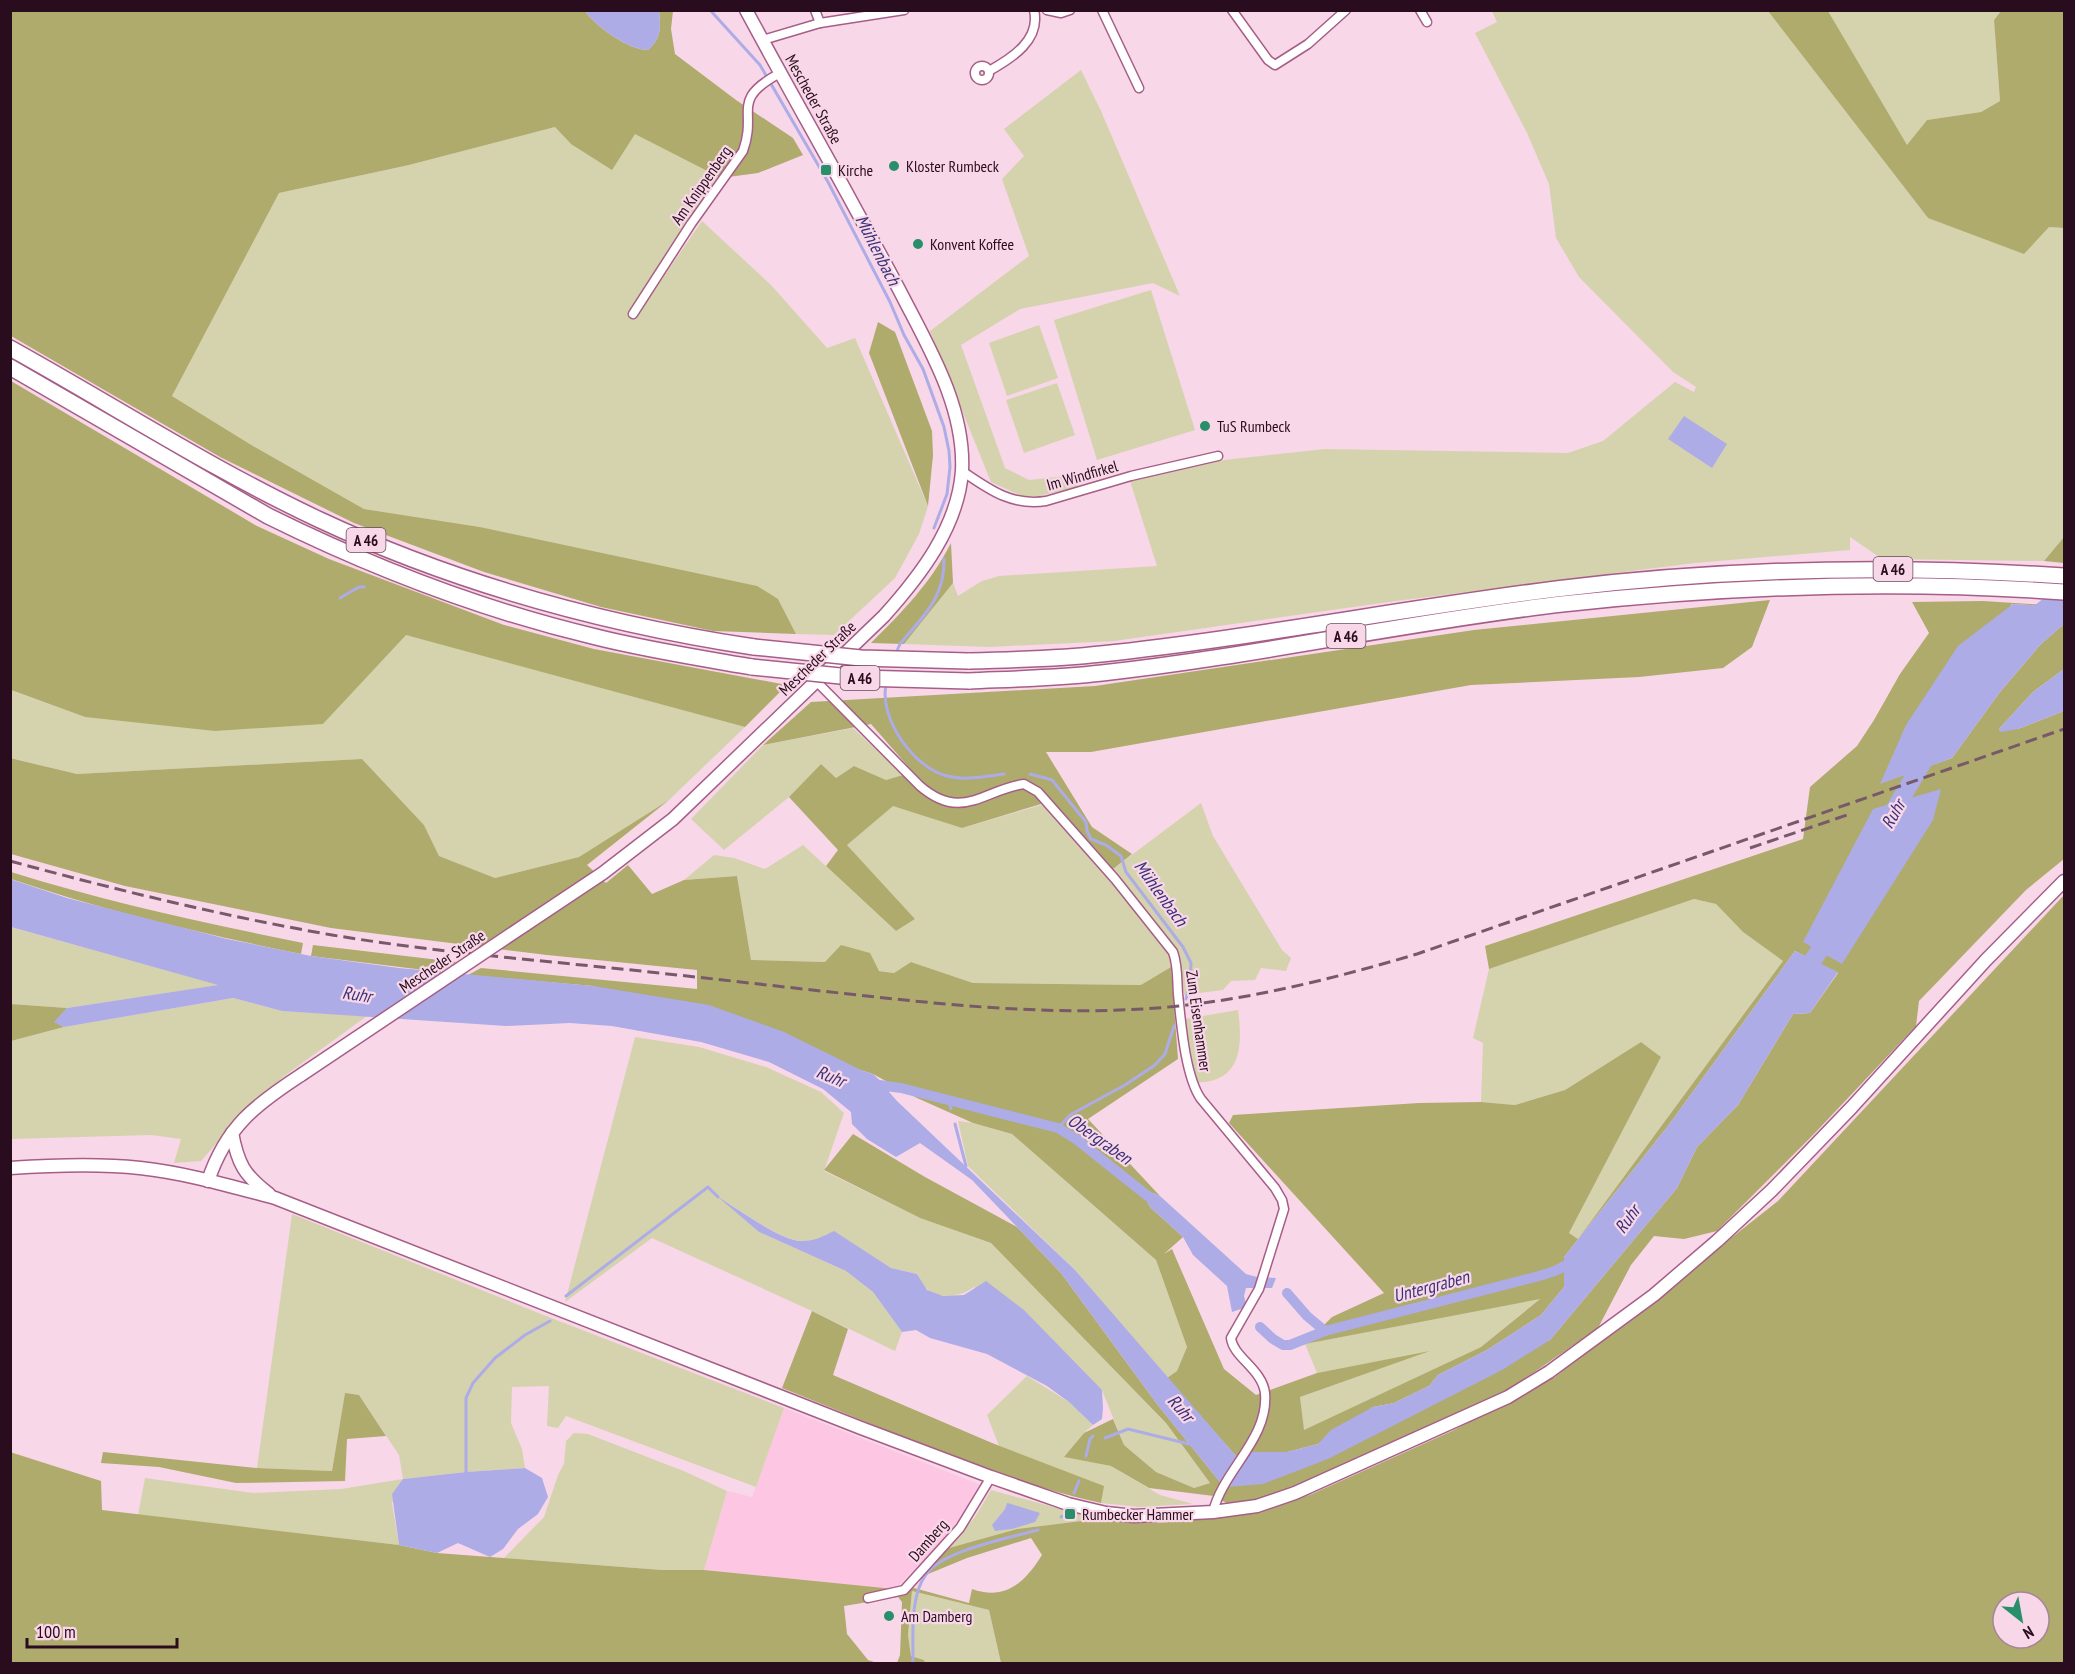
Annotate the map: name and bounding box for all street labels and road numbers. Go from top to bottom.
street label: Mescheder Straße [781,51,847,147]
street label: Am Knippenberg [666,142,736,228]
street label: Im Windfirkel [1044,455,1120,495]
road number: A 46 [346,528,386,552]
road number: A 46 [1874,557,1912,581]
street label: Mescheder Straße [774,616,860,700]
road number: A 46 [1326,624,1366,648]
road number: A 46 [840,666,880,690]
street label: Mescheder Straße [395,925,489,997]
street label: Zum Eisenhammer [1182,969,1216,1074]
street label: Damberg [904,1515,952,1565]

